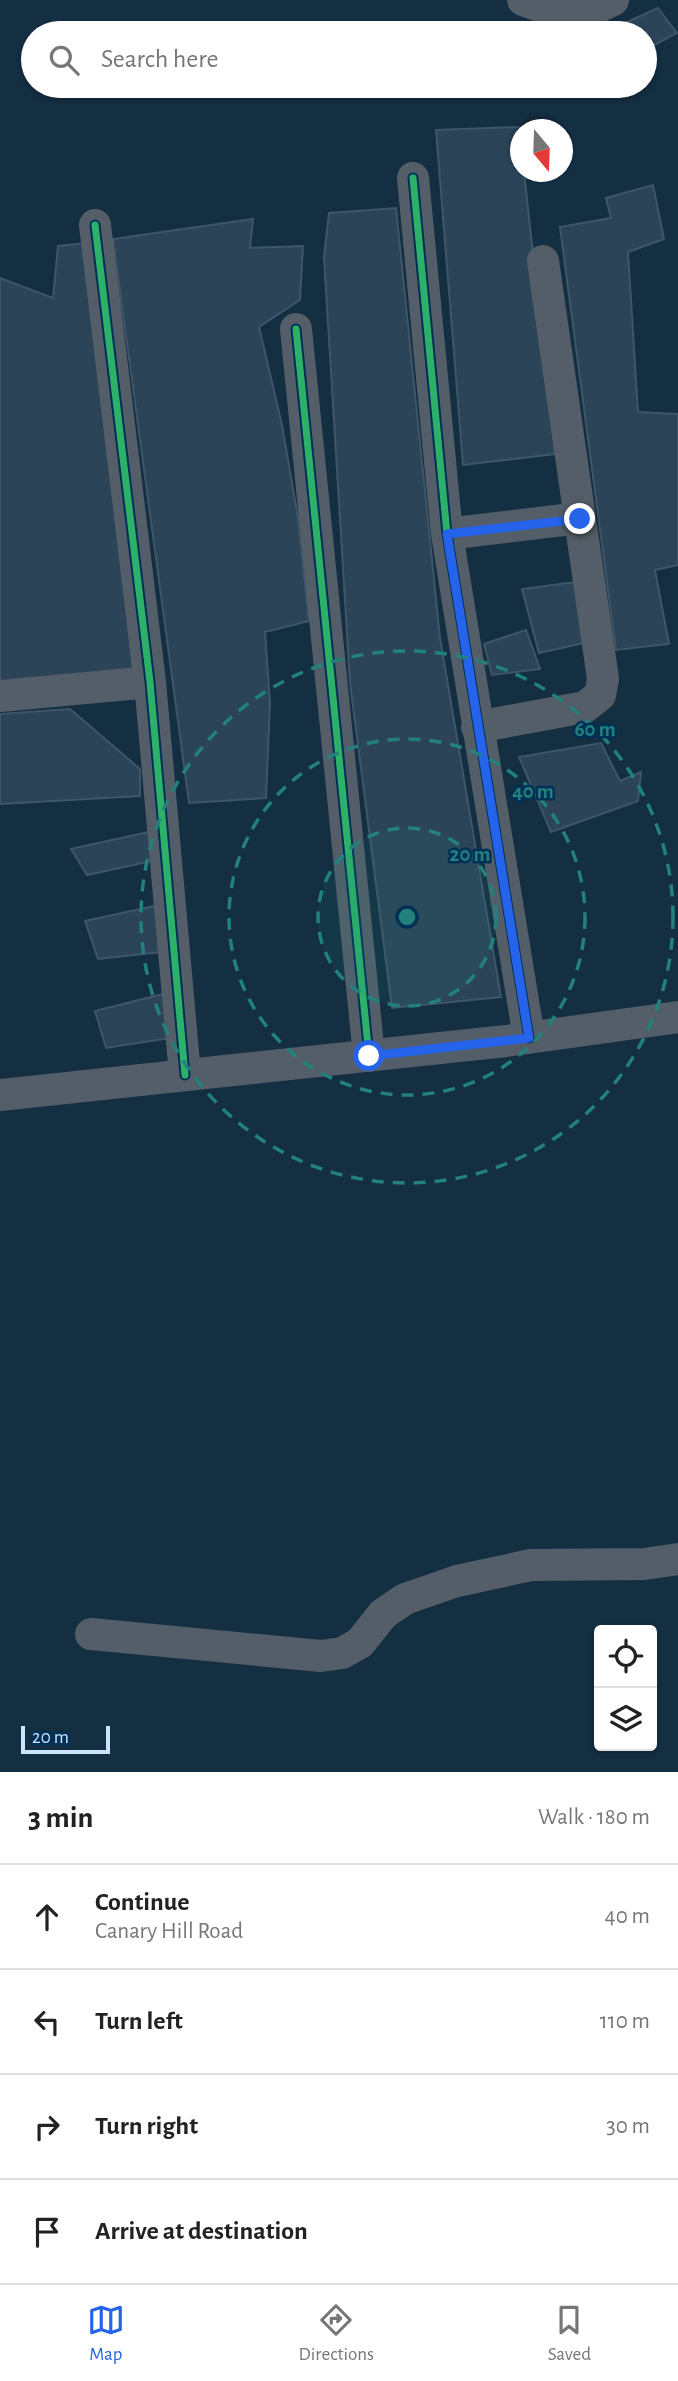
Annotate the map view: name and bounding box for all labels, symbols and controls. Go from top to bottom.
search box [21,21,657,98]
icon: search [45,41,83,79]
text: Search here [101,46,219,72]
north arrow [510,119,573,182]
route end [564,503,595,534]
text: 60 m [574,719,616,740]
text: 40 m [512,781,554,802]
text: 20 m [450,844,490,865]
centre of rings [395,905,419,929]
route start [353,1040,384,1071]
map controls [594,1625,657,1751]
button: locate [594,1625,657,1688]
button: layers [594,1688,657,1751]
scale bar [21,1723,110,1755]
text: 20 m [32,1728,69,1747]
text: 3 min [28,1803,93,1833]
text: Walk · 180 m [538,1806,650,1829]
text: Continue [95,1889,190,1915]
icon: ahead [28,1898,66,1936]
text: 40 m [605,1905,650,1928]
text: Canary Hill Road [95,1920,243,1943]
icon: left [28,2003,66,2041]
text: Turn left [95,2008,183,2034]
text: 110 m [600,2010,650,2033]
icon: right [28,2108,66,2146]
text: Turn right [95,2113,198,2139]
text: 30 m [606,2115,650,2138]
icon: arrive [28,2213,66,2251]
text: Arrive at destination [95,2218,308,2244]
tab: Map [87,2301,125,2366]
tab: Directions [298,2301,374,2366]
tab: Saved [548,2301,591,2366]

